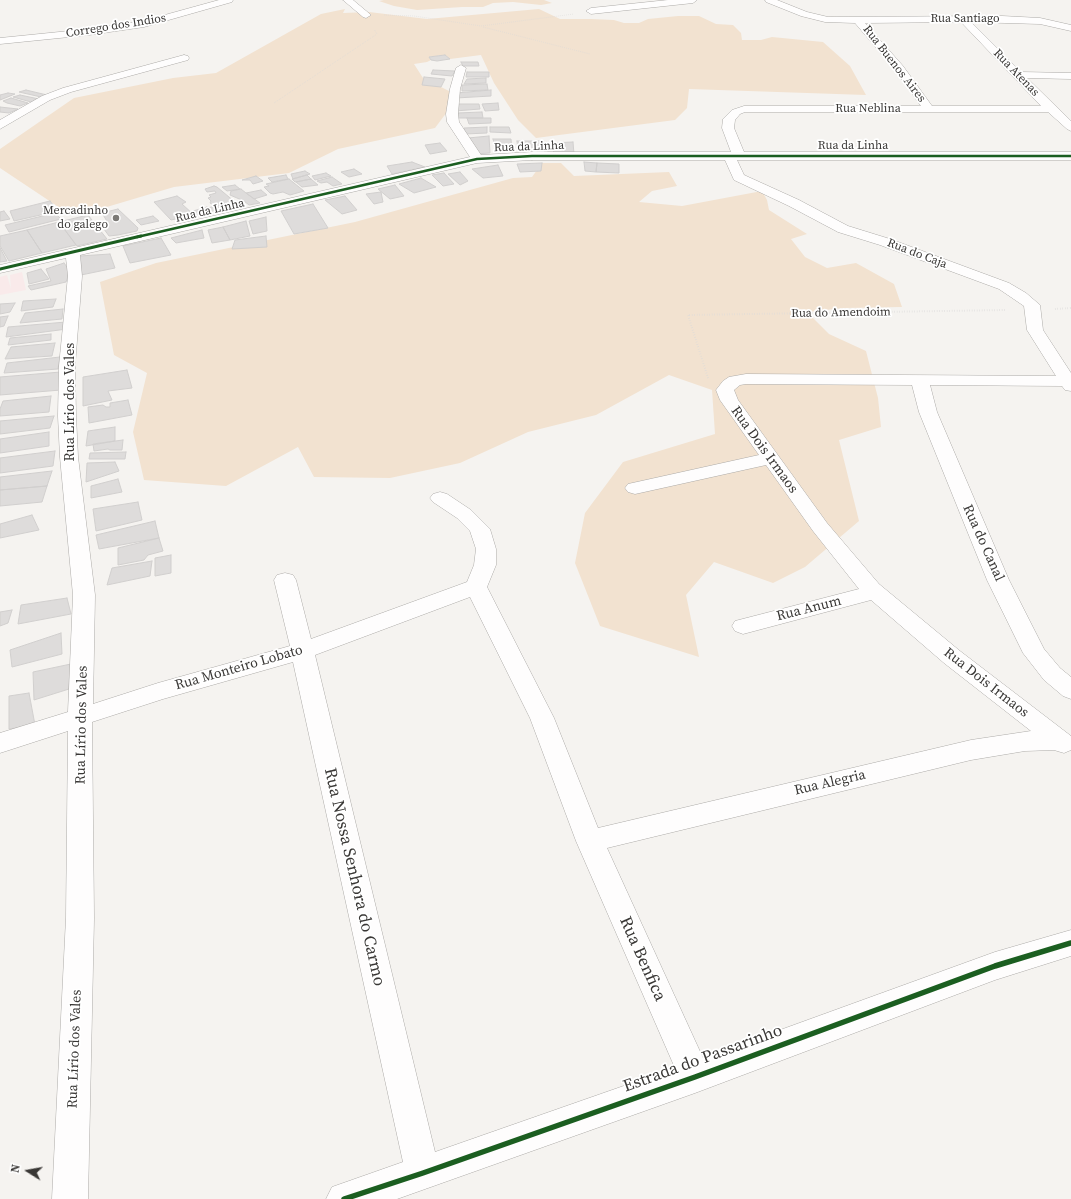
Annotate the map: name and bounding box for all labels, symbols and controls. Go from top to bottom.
street label: Corrego dos Indios [65,11,167,41]
street label: Rua Santiago [930,12,1000,26]
street label: Rua Buenos Aires [860,23,928,105]
street label: Rua Atenas [990,46,1042,100]
street label: Rua Neblina [835,102,901,116]
street label: Rua da Linha [494,139,564,155]
street label: Rua da Linha [818,139,888,153]
street label: Rua da Linha [174,196,246,226]
place label: Mercadinho do galego [43,204,108,232]
marker: Mercadinho do galego [111,213,121,223]
street label: Rua do Caja [885,236,949,272]
street label: Rua do Amendoim [791,305,891,321]
street label: Rua Lírio dos Vales [62,343,78,461]
street label: Rua Dois Irmaos [727,403,801,497]
street label: Rua do Canal [959,502,1007,584]
street label: Rua Anum [775,593,843,625]
street label: Rua Monteiro Lobato [173,642,305,694]
street label: Rua Dois Irmaos [940,645,1032,721]
street label: Rua Lírio dos Vales [73,665,91,785]
street label: Rua Nossa Senhora do Carmo [319,766,389,988]
street label: Rua Alegria [793,767,867,799]
street label: Rua Benfica [614,914,670,1004]
street label: Rua Lírio dos Vales [65,989,85,1109]
street label: Estrada do Passarinho [621,1021,785,1097]
north arrow [8,1151,48,1191]
text: N [8,1163,24,1174]

